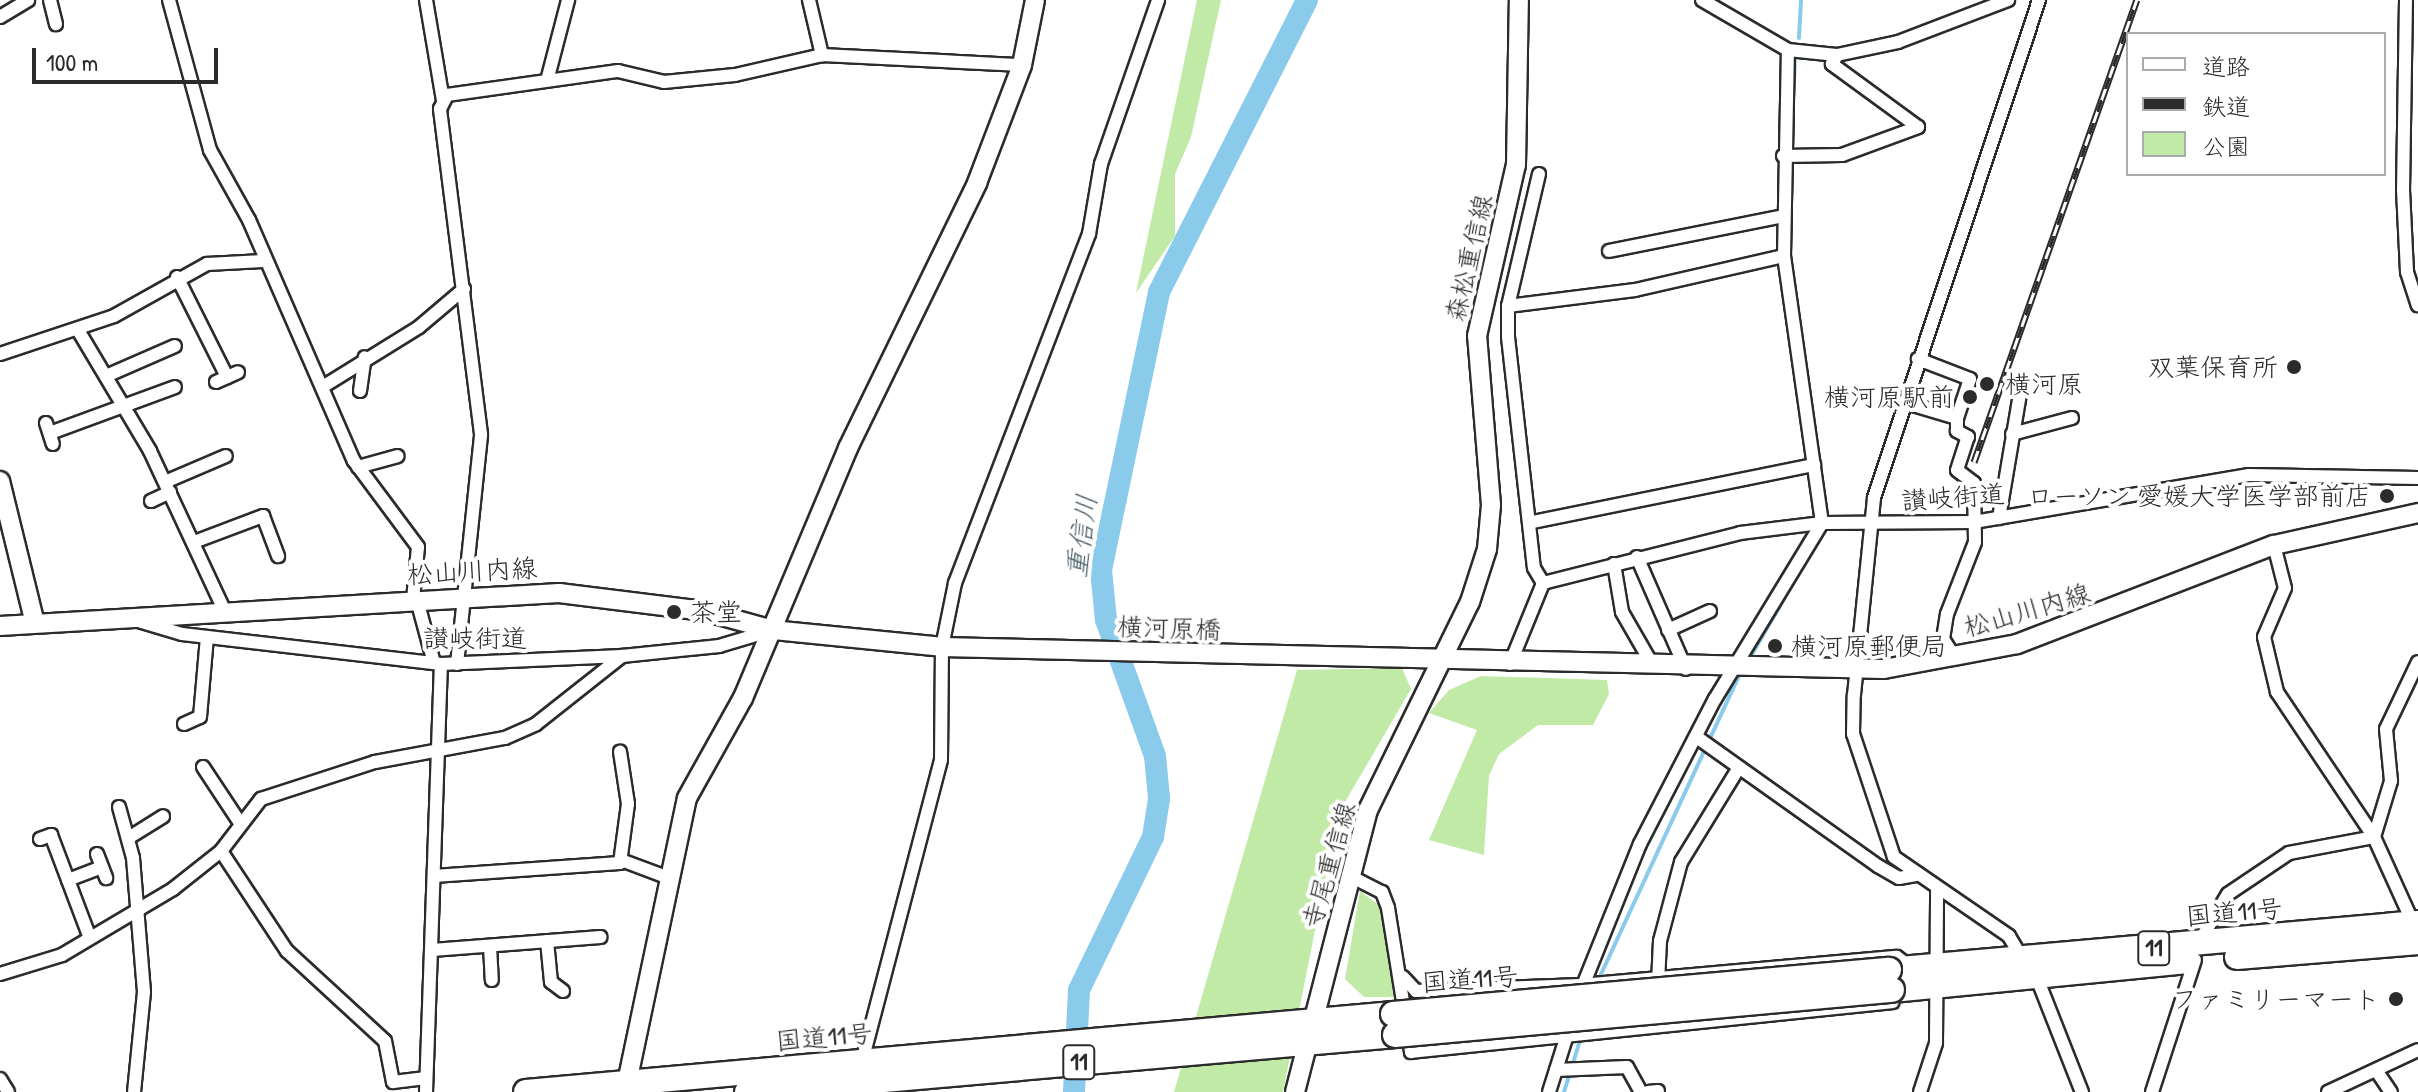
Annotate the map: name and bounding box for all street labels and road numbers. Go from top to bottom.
street label: 森松重信線 [1439,191,1499,325]
street label: 讃岐街道 [1900,478,2006,516]
street label: 松山川内線 [406,552,538,590]
street label: 松山川内線 [1960,577,2094,643]
street label: 横河原橋 [1116,611,1222,645]
street label: 讃岐街道 [423,622,527,654]
street label: 寺尾重信線 [1296,798,1362,932]
street label: 国道11号 [2184,892,2284,932]
road number: 11 [2136,928,2172,968]
street label: 国道11号 [1421,960,1519,998]
street label: 国道11号 [774,1017,874,1057]
road number: 11 [1061,1042,1097,1082]

